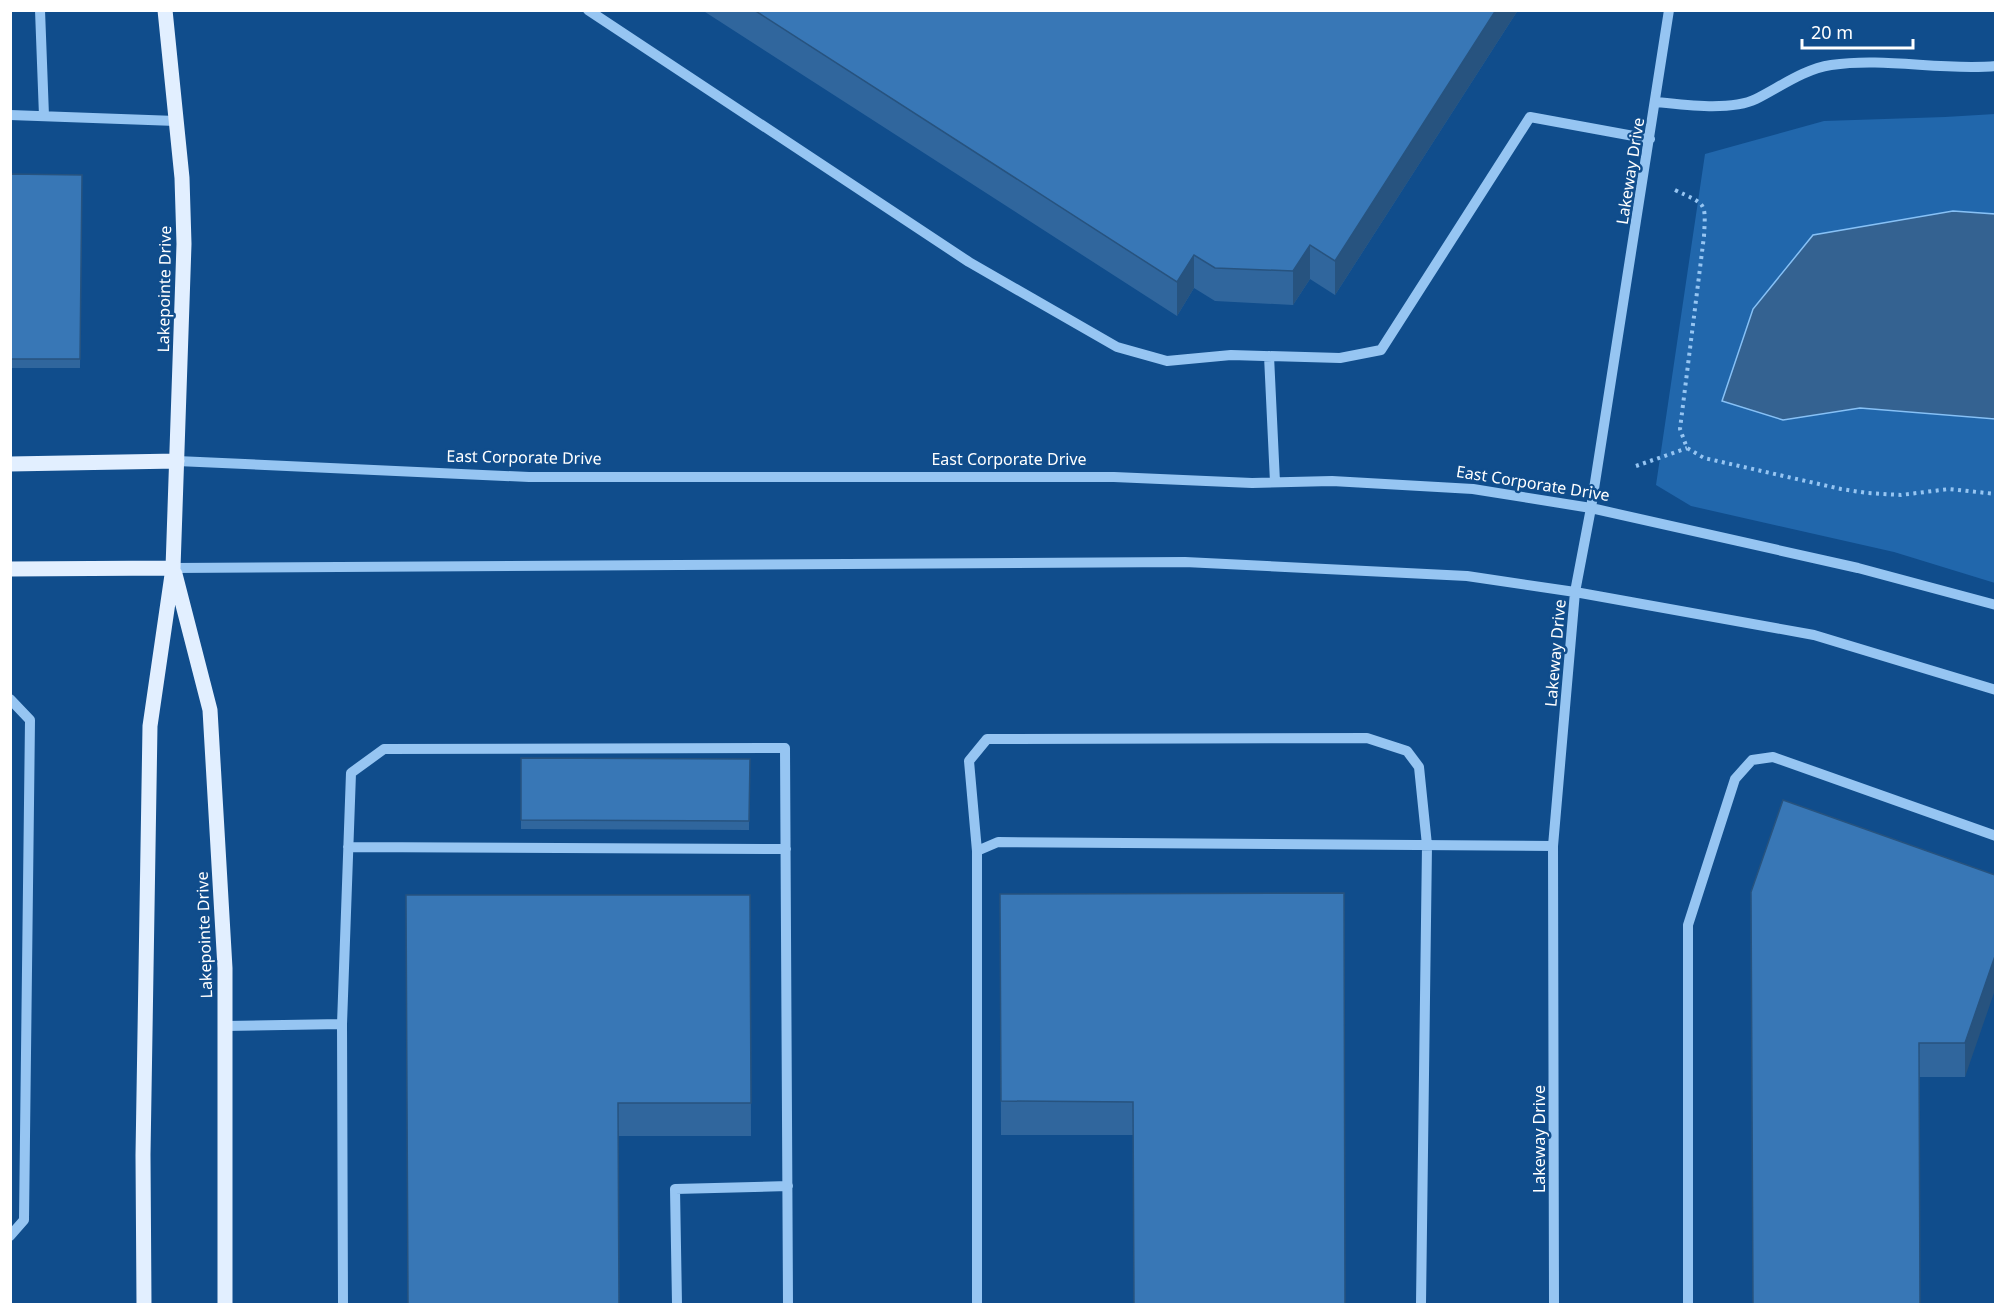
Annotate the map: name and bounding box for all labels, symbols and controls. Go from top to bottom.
scale bar [1802,12,1913,50]
text: 20 m [1811,20,1853,44]
street label: Lakeway Drive [1611,116,1649,226]
street label: Lakepointe Drive [152,225,176,353]
street label: East Corporate Drive [446,445,602,469]
street label: East Corporate Drive [931,448,1087,470]
street label: East Corporate Drive [1455,460,1611,506]
street label: Lakeway Drive [1539,598,1571,708]
street label: Lakepointe Drive [191,871,217,999]
street label: Lakeway Drive [1528,1085,1550,1193]

